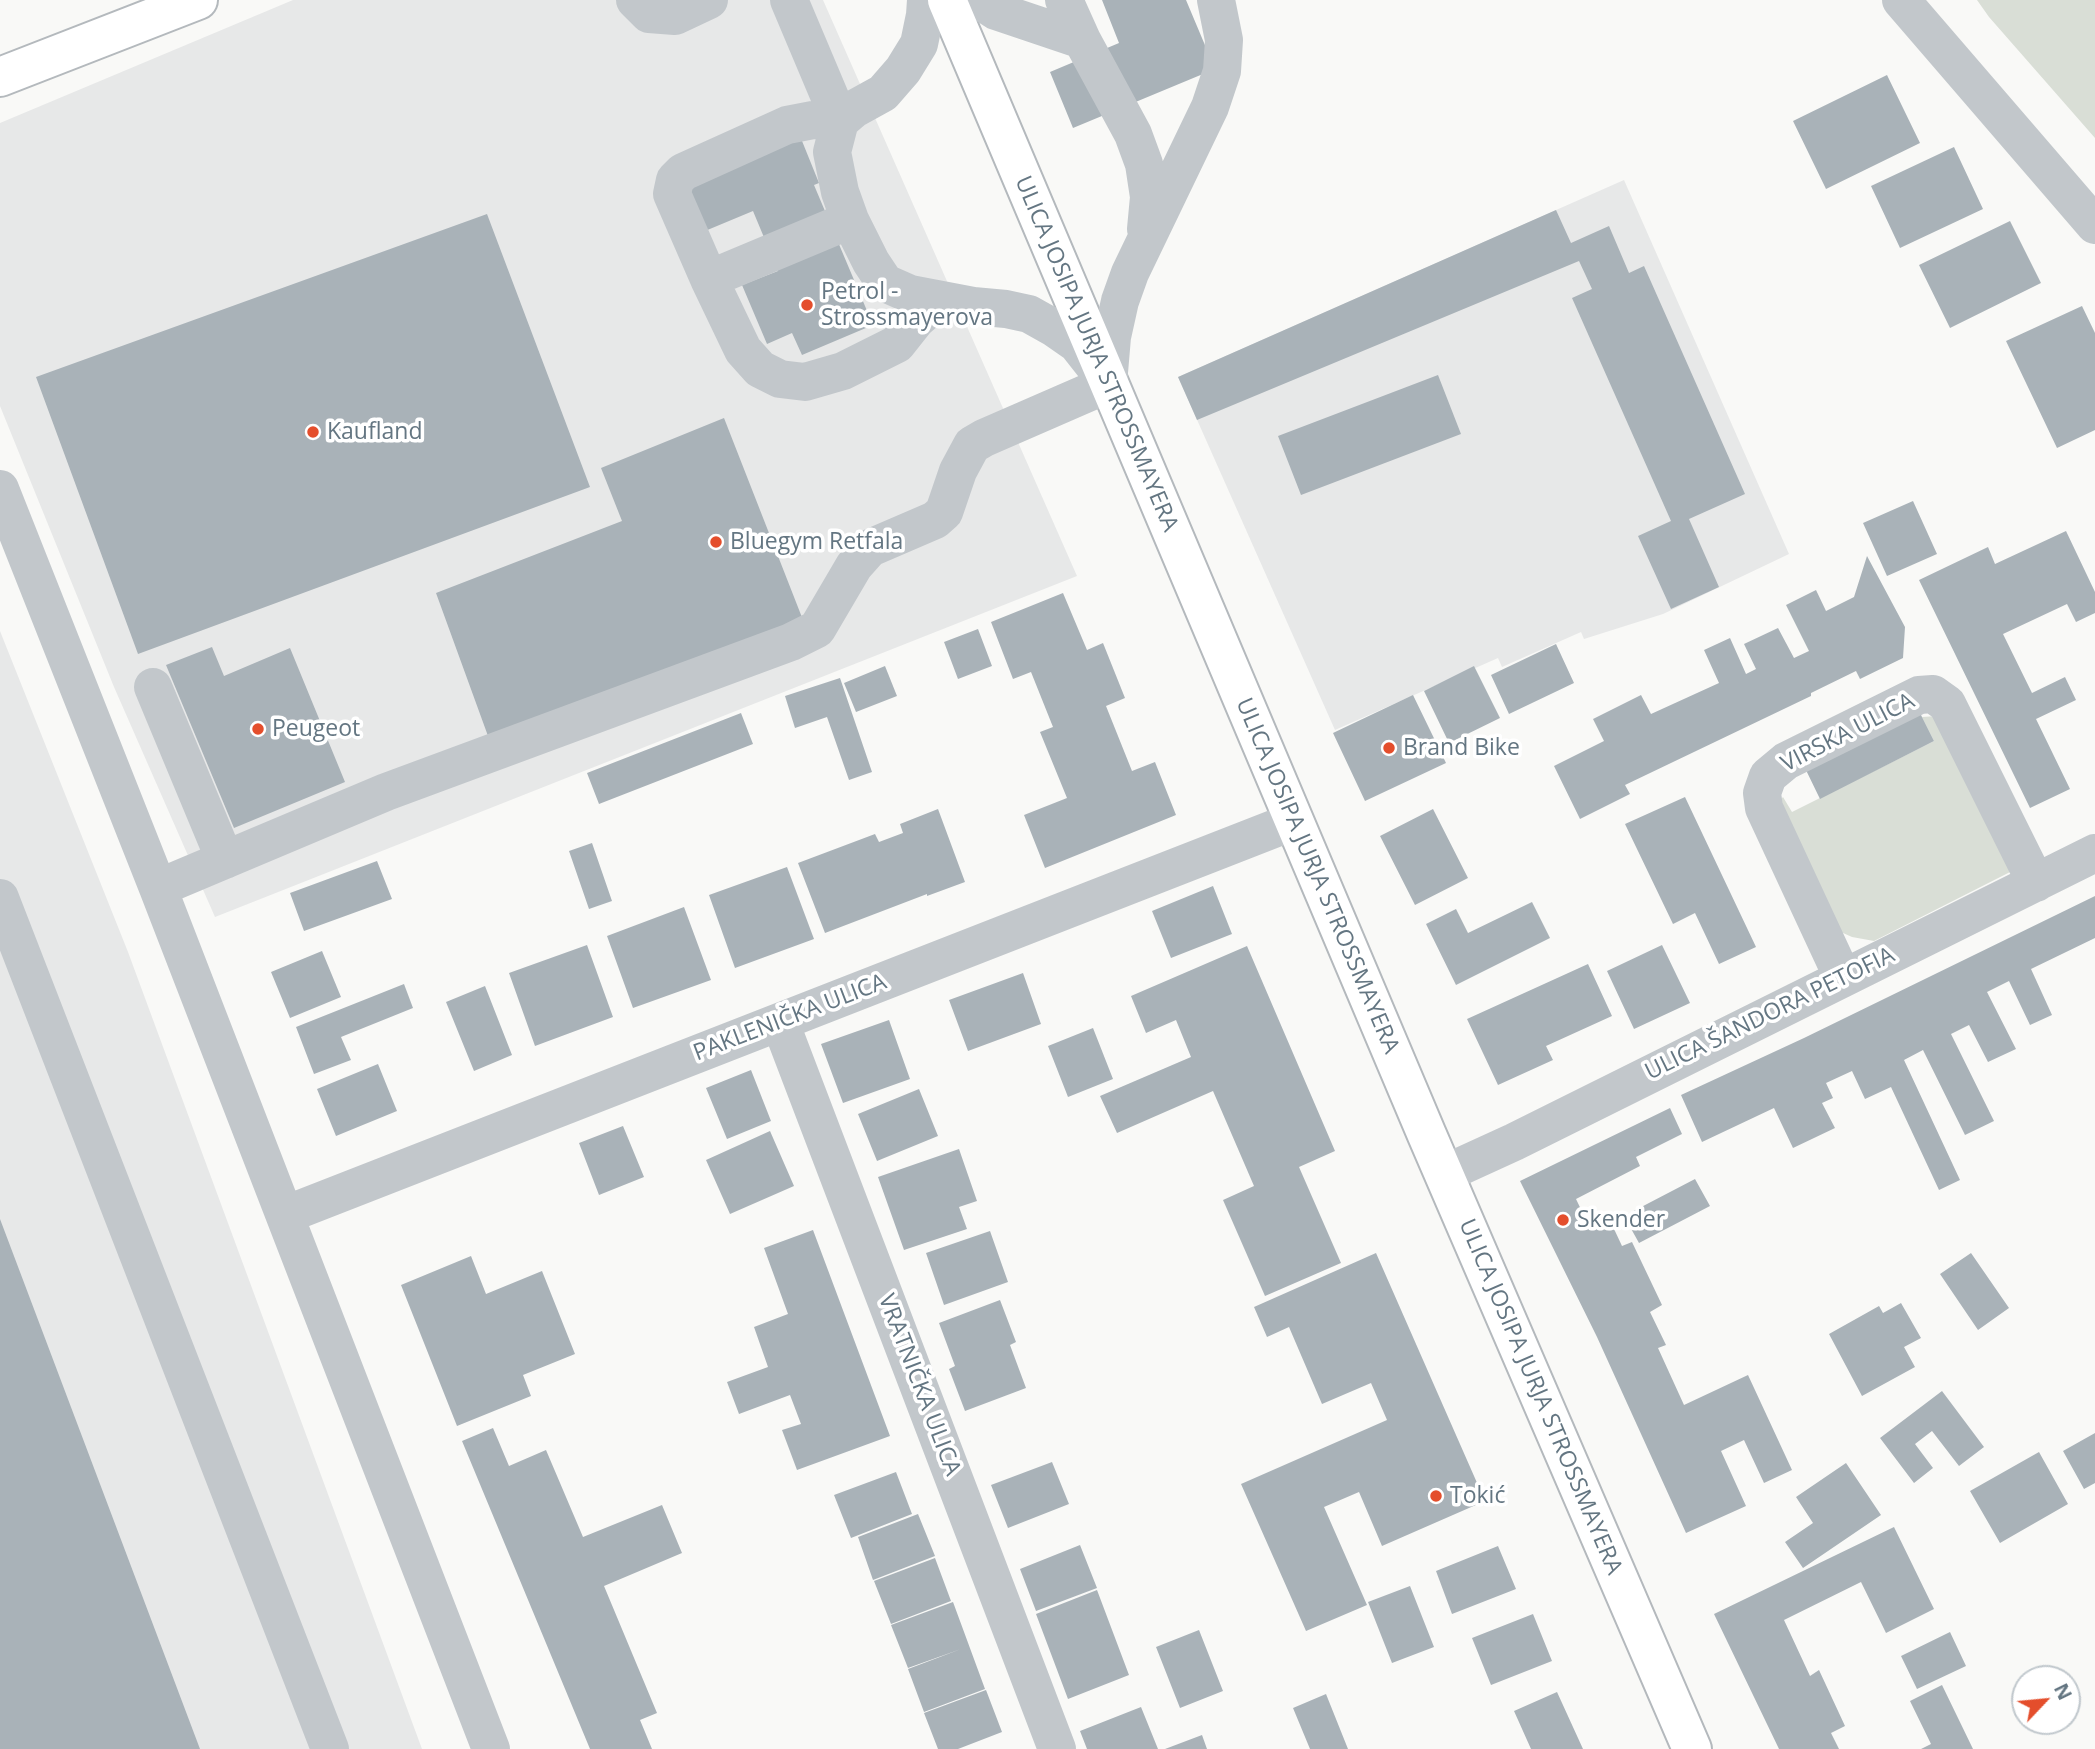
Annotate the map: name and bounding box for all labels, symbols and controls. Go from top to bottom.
street label: ULICA JOSIPA JURJA STROSSMAYERA [1008,172,1184,536]
place label: Petrol - Strossmayerova [821,278,993,332]
marker: Petrol - Strossmayerova [799,297,815,313]
place label: Kaufland [327,418,422,446]
marker: Kaufland [305,424,321,440]
place label: Bluegym Retfala [730,528,903,556]
marker: Bluegym Retfala [708,534,724,550]
street label: VIRSKA ULICA [1777,688,1919,778]
street label: ULICA JOSIPA JURJA STROSSMAYERA [1229,694,1405,1058]
place label: Peugeot [272,715,360,743]
marker: Peugeot [250,721,266,737]
place label: Brand Bike [1403,734,1520,762]
marker: Brand Bike [1381,740,1397,756]
street label: ULICA ŠANDORA PETOFIA [1641,942,1899,1086]
street label: PAKLENIČKA ULICA [690,969,890,1067]
place label: Skender [1577,1206,1665,1234]
marker: Skender [1555,1212,1571,1228]
street label: ULICA JOSIPA JURJA STROSSMAYERA [1452,1215,1628,1579]
street label: VRATNIČKA ULICA [872,1290,966,1480]
place label: Tokić [1450,1482,1505,1510]
marker: Tokić [1428,1488,1444,1504]
north arrow [2011,1665,2081,1735]
text: N [2048,1679,2078,1704]

